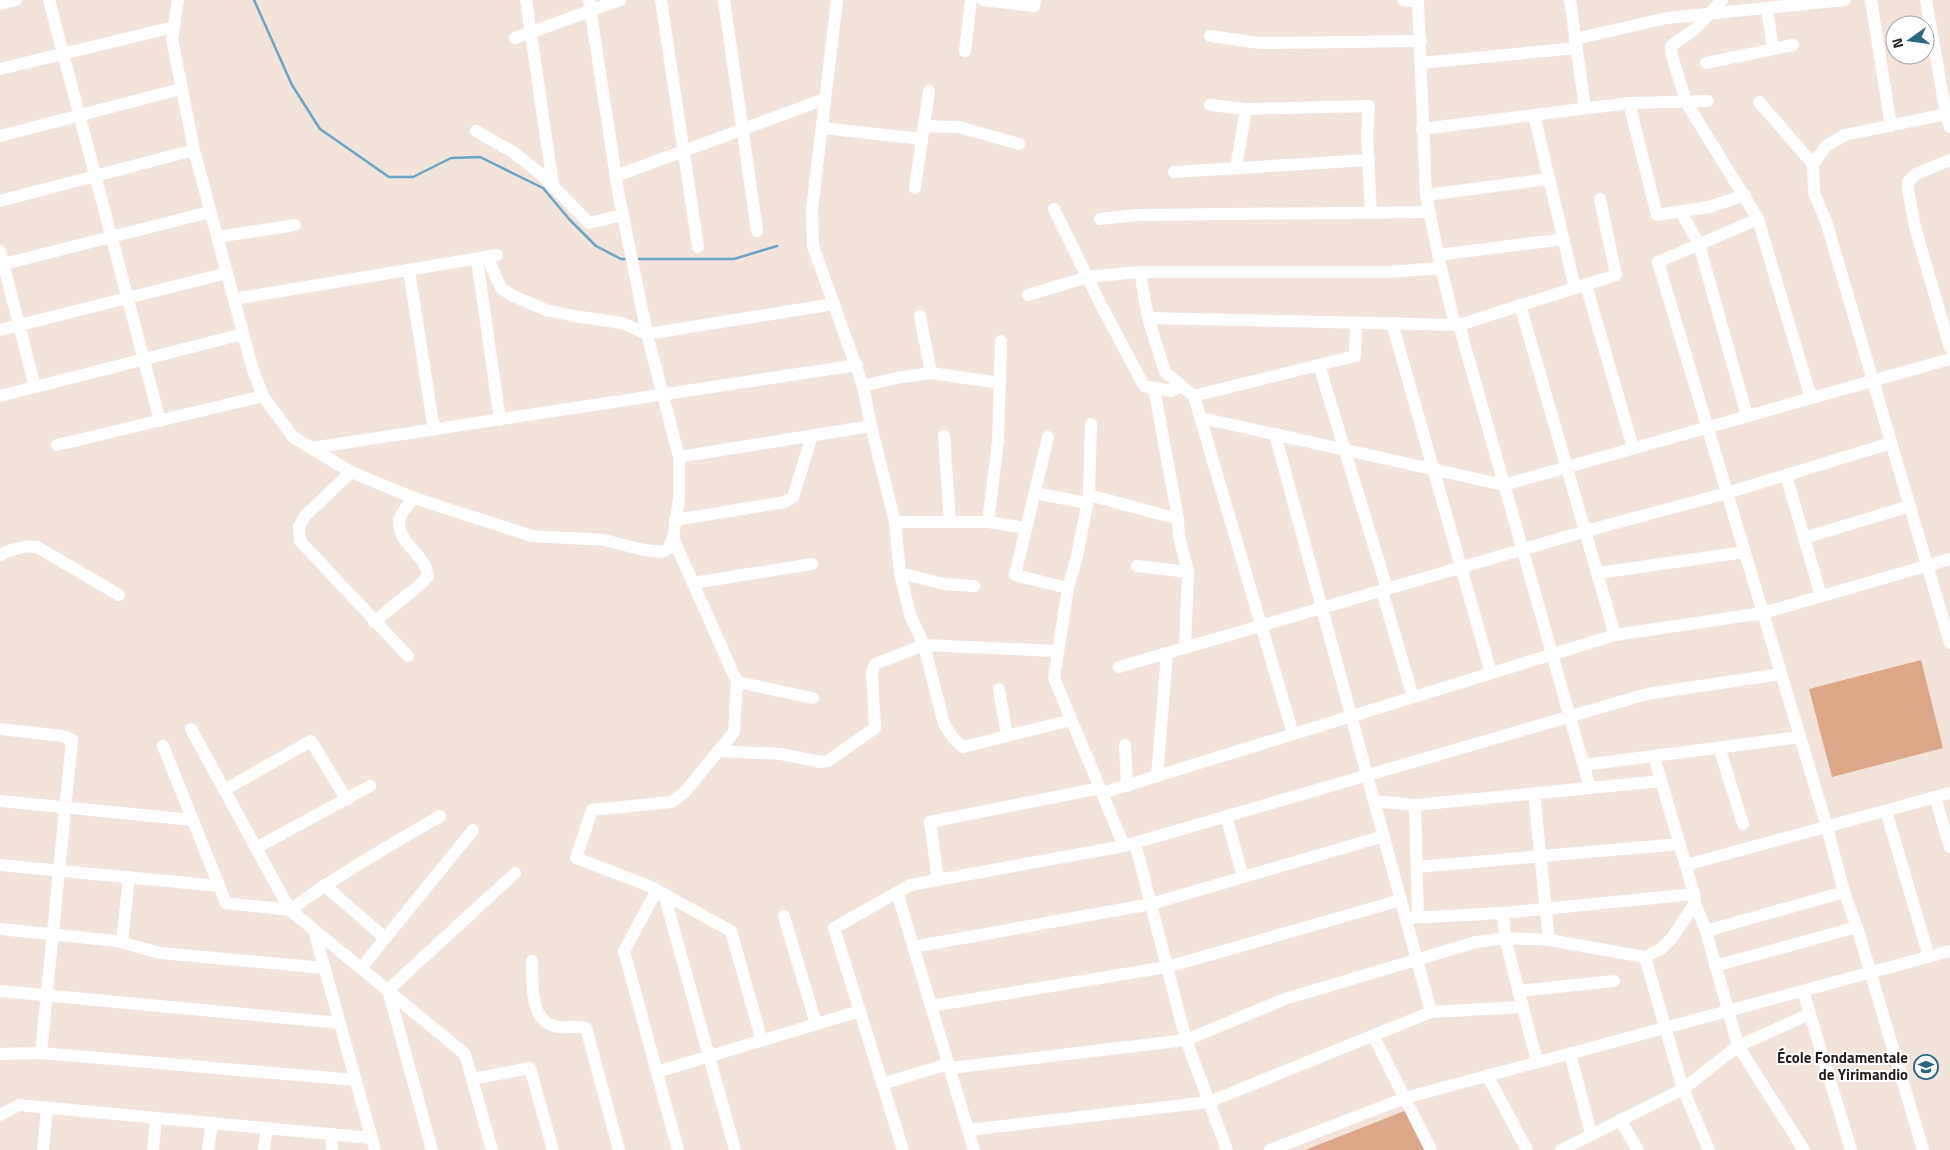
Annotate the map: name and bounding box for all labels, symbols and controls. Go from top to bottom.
north arrow [1885,15,1935,65]
text: N [1886,36,1908,51]
place label: École Fondamentale de Yirimandio [1777,1046,1908,1086]
school or university icon: École Fondamentale de Yirimandio [1913,1054,1939,1080]

